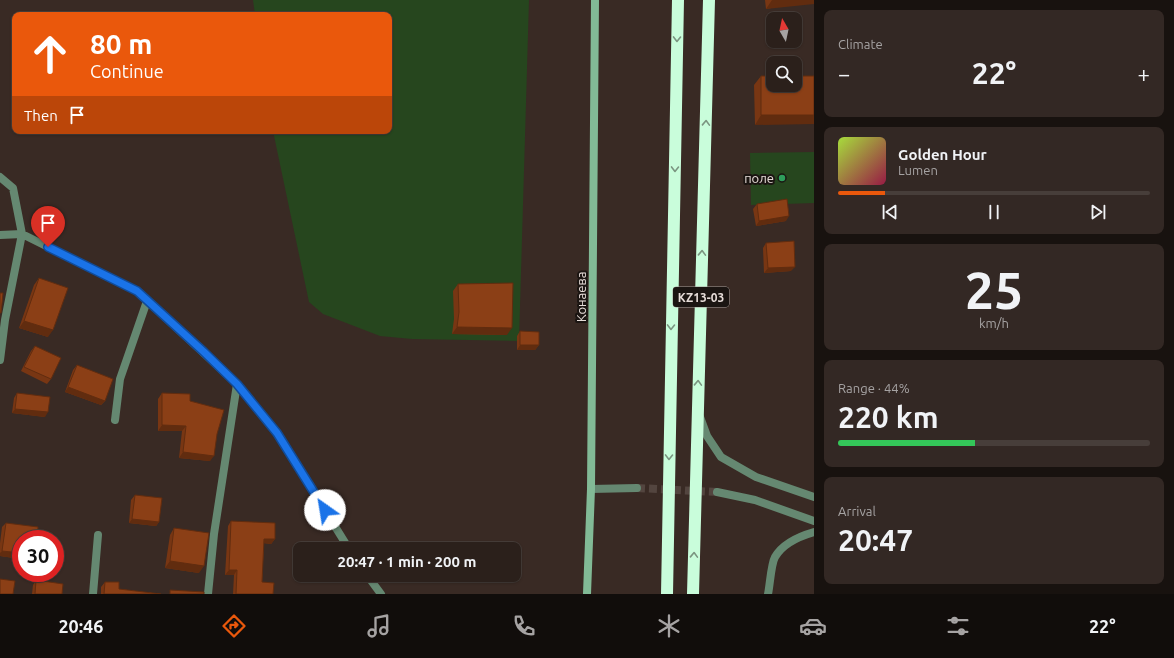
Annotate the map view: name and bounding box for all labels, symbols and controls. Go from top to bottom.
north arrow [766,12,802,48]
map controls [766,12,802,92]
icon: ahead [24,28,76,80]
text: 80 m [90,28,152,59]
one-way arrow [673,36,681,42]
text: Climate [838,37,883,51]
button: search [766,56,802,92]
text: 22° [972,56,1016,90]
text: Continue [90,61,164,81]
text: − [838,61,850,86]
text: + [1138,61,1150,86]
icon: arrive [66,104,88,126]
text: Then [24,107,58,124]
one-way arrow [701,120,710,126]
text: Golden Hour [898,146,987,163]
text: Lumen [898,163,938,177]
one-way arrow [670,166,679,172]
place label: поле [744,171,774,185]
marker: поле [777,173,787,183]
icon: previous [879,201,901,223]
icon: pause [983,201,1005,223]
icon: next [1087,201,1109,223]
pin [31,206,65,247]
icon: arrive [37,212,59,234]
one-way arrow [698,250,706,256]
text: 25 [965,261,1023,319]
street label: Конаева [574,272,588,322]
road number: KZ13-03 [673,287,729,307]
text: km/h [979,316,1009,330]
one-way arrow [667,324,675,330]
one-way arrow [694,380,702,386]
text: Range · 44% [838,381,910,395]
text: 220 km [838,400,939,434]
one-way arrow [665,454,673,460]
position arrow [304,489,346,531]
text: Arrival [838,504,876,518]
text: 20:47 [838,523,913,557]
speed limit sign: 30 [12,530,64,582]
one-way arrow [689,552,698,558]
text: 20:47 · 1 min · 200 m [338,553,476,570]
icon: directions [220,612,248,640]
icon: music [365,612,393,640]
icon: phone [510,612,538,640]
icon: climate [655,612,683,640]
icon: car [799,612,827,640]
icon: filters [944,612,972,640]
text: 20:46 [58,616,103,636]
text: 22° [1089,616,1116,636]

